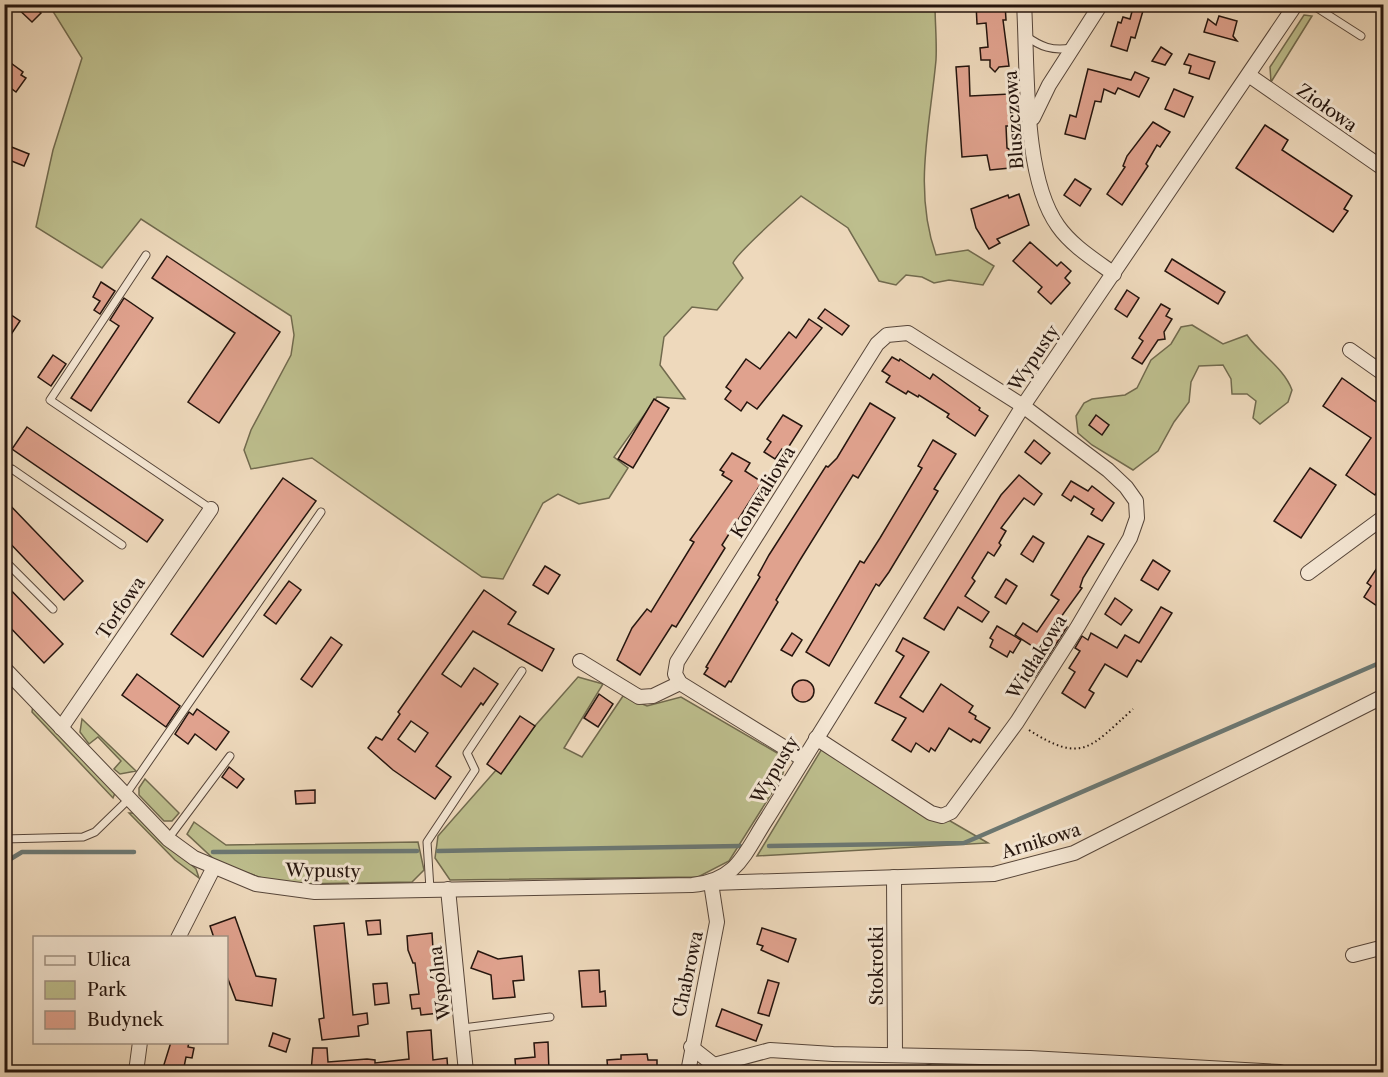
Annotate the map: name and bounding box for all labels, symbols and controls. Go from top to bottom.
street label: Bluszczowa [1000,69,1028,170]
street label: Ziołowa [1293,79,1362,137]
street label: Wypusty [1003,320,1065,396]
street label: Konwaliowa [726,442,800,542]
street label: Torfowa [92,572,150,644]
street label: Widłakowa [1002,610,1072,704]
street label: Wypusty [746,731,804,809]
street label: Arnikowa [998,818,1084,864]
street label: Wypusty [284,859,362,883]
street label: Stokrotki [866,926,888,1006]
street label: Chabrowa [668,929,708,1019]
legend [33,936,228,1044]
street label: Wspólna [424,944,456,1022]
text: Ulica [87,949,131,971]
text: Park [87,979,128,1001]
text: Budynek [87,1009,165,1031]

